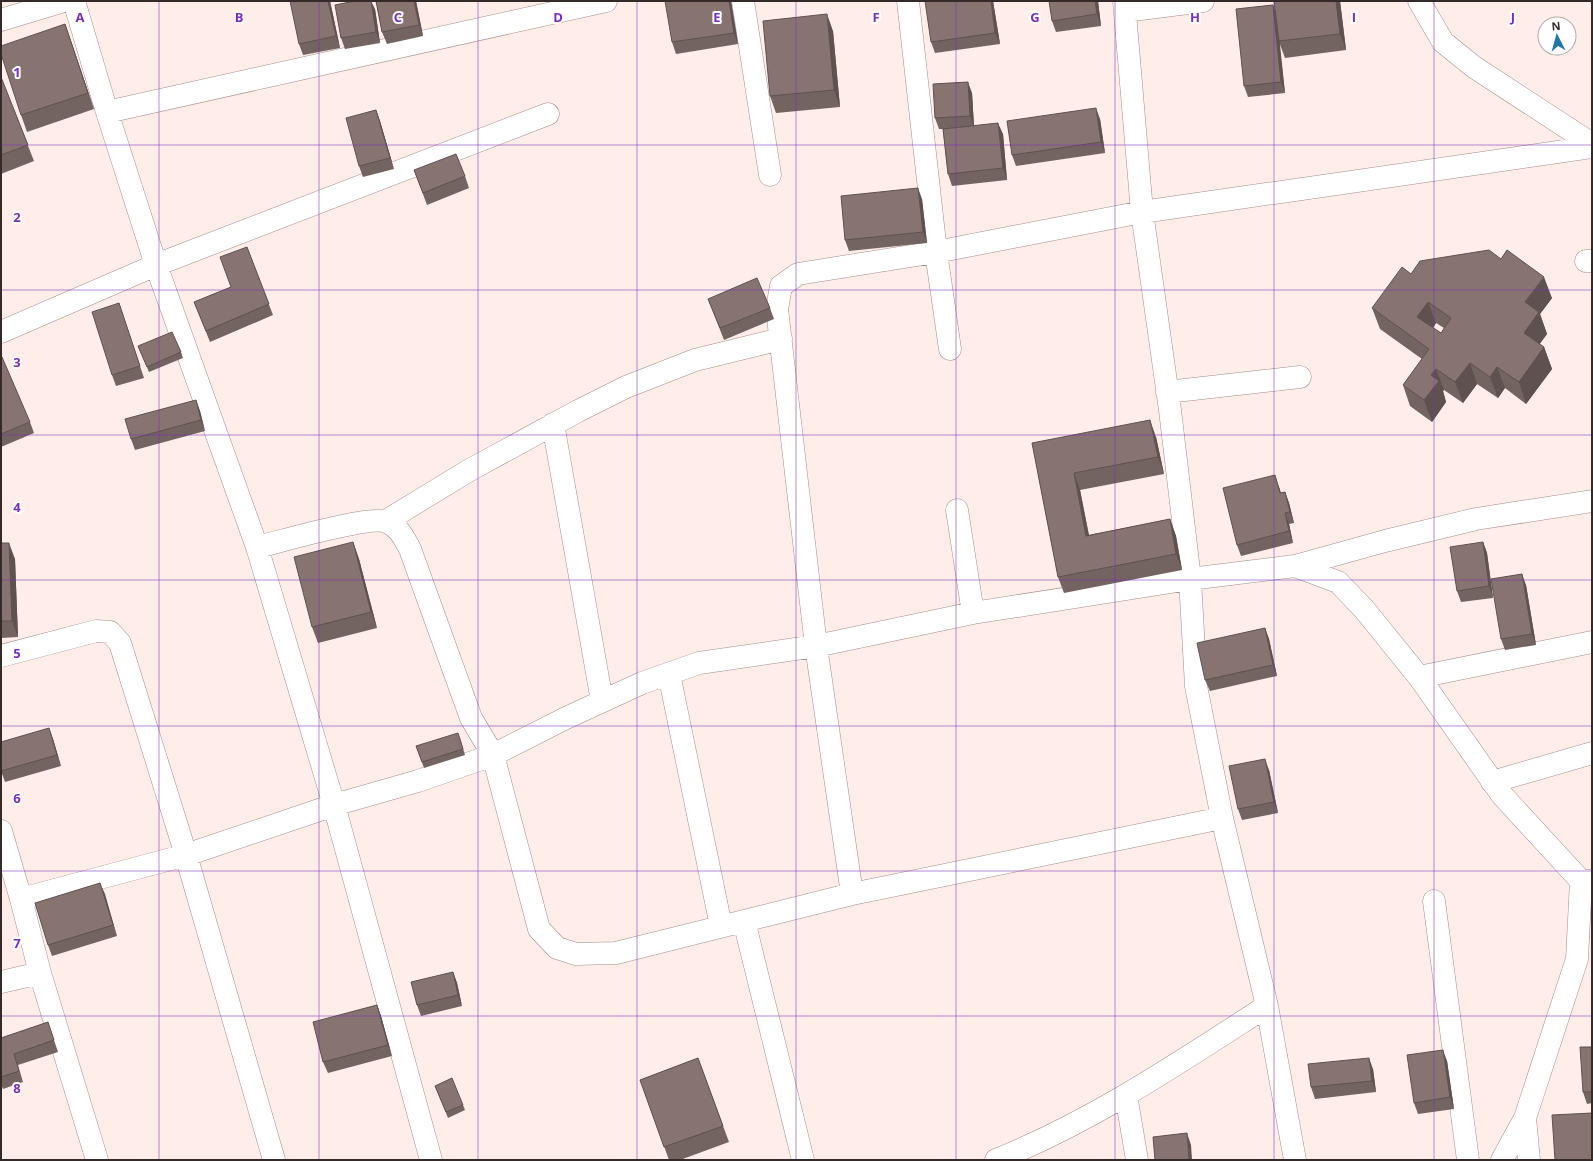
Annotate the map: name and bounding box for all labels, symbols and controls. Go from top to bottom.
text: A [76,8,85,26]
text: B [235,8,244,26]
text: C [394,8,402,26]
text: D [553,8,563,26]
text: E [713,8,721,26]
text: F [872,8,880,26]
text: G [1030,8,1040,26]
text: H [1190,8,1200,26]
text: I [1352,8,1356,26]
text: J [1510,8,1515,26]
north arrow [1537,16,1577,56]
text: N [1551,18,1561,33]
text: 1 [13,63,21,81]
text: 2 [13,208,21,226]
text: 3 [13,353,21,371]
text: 4 [13,498,21,516]
text: 5 [13,644,21,662]
text: 6 [13,789,21,807]
text: 7 [13,934,21,952]
text: 8 [13,1079,21,1097]

